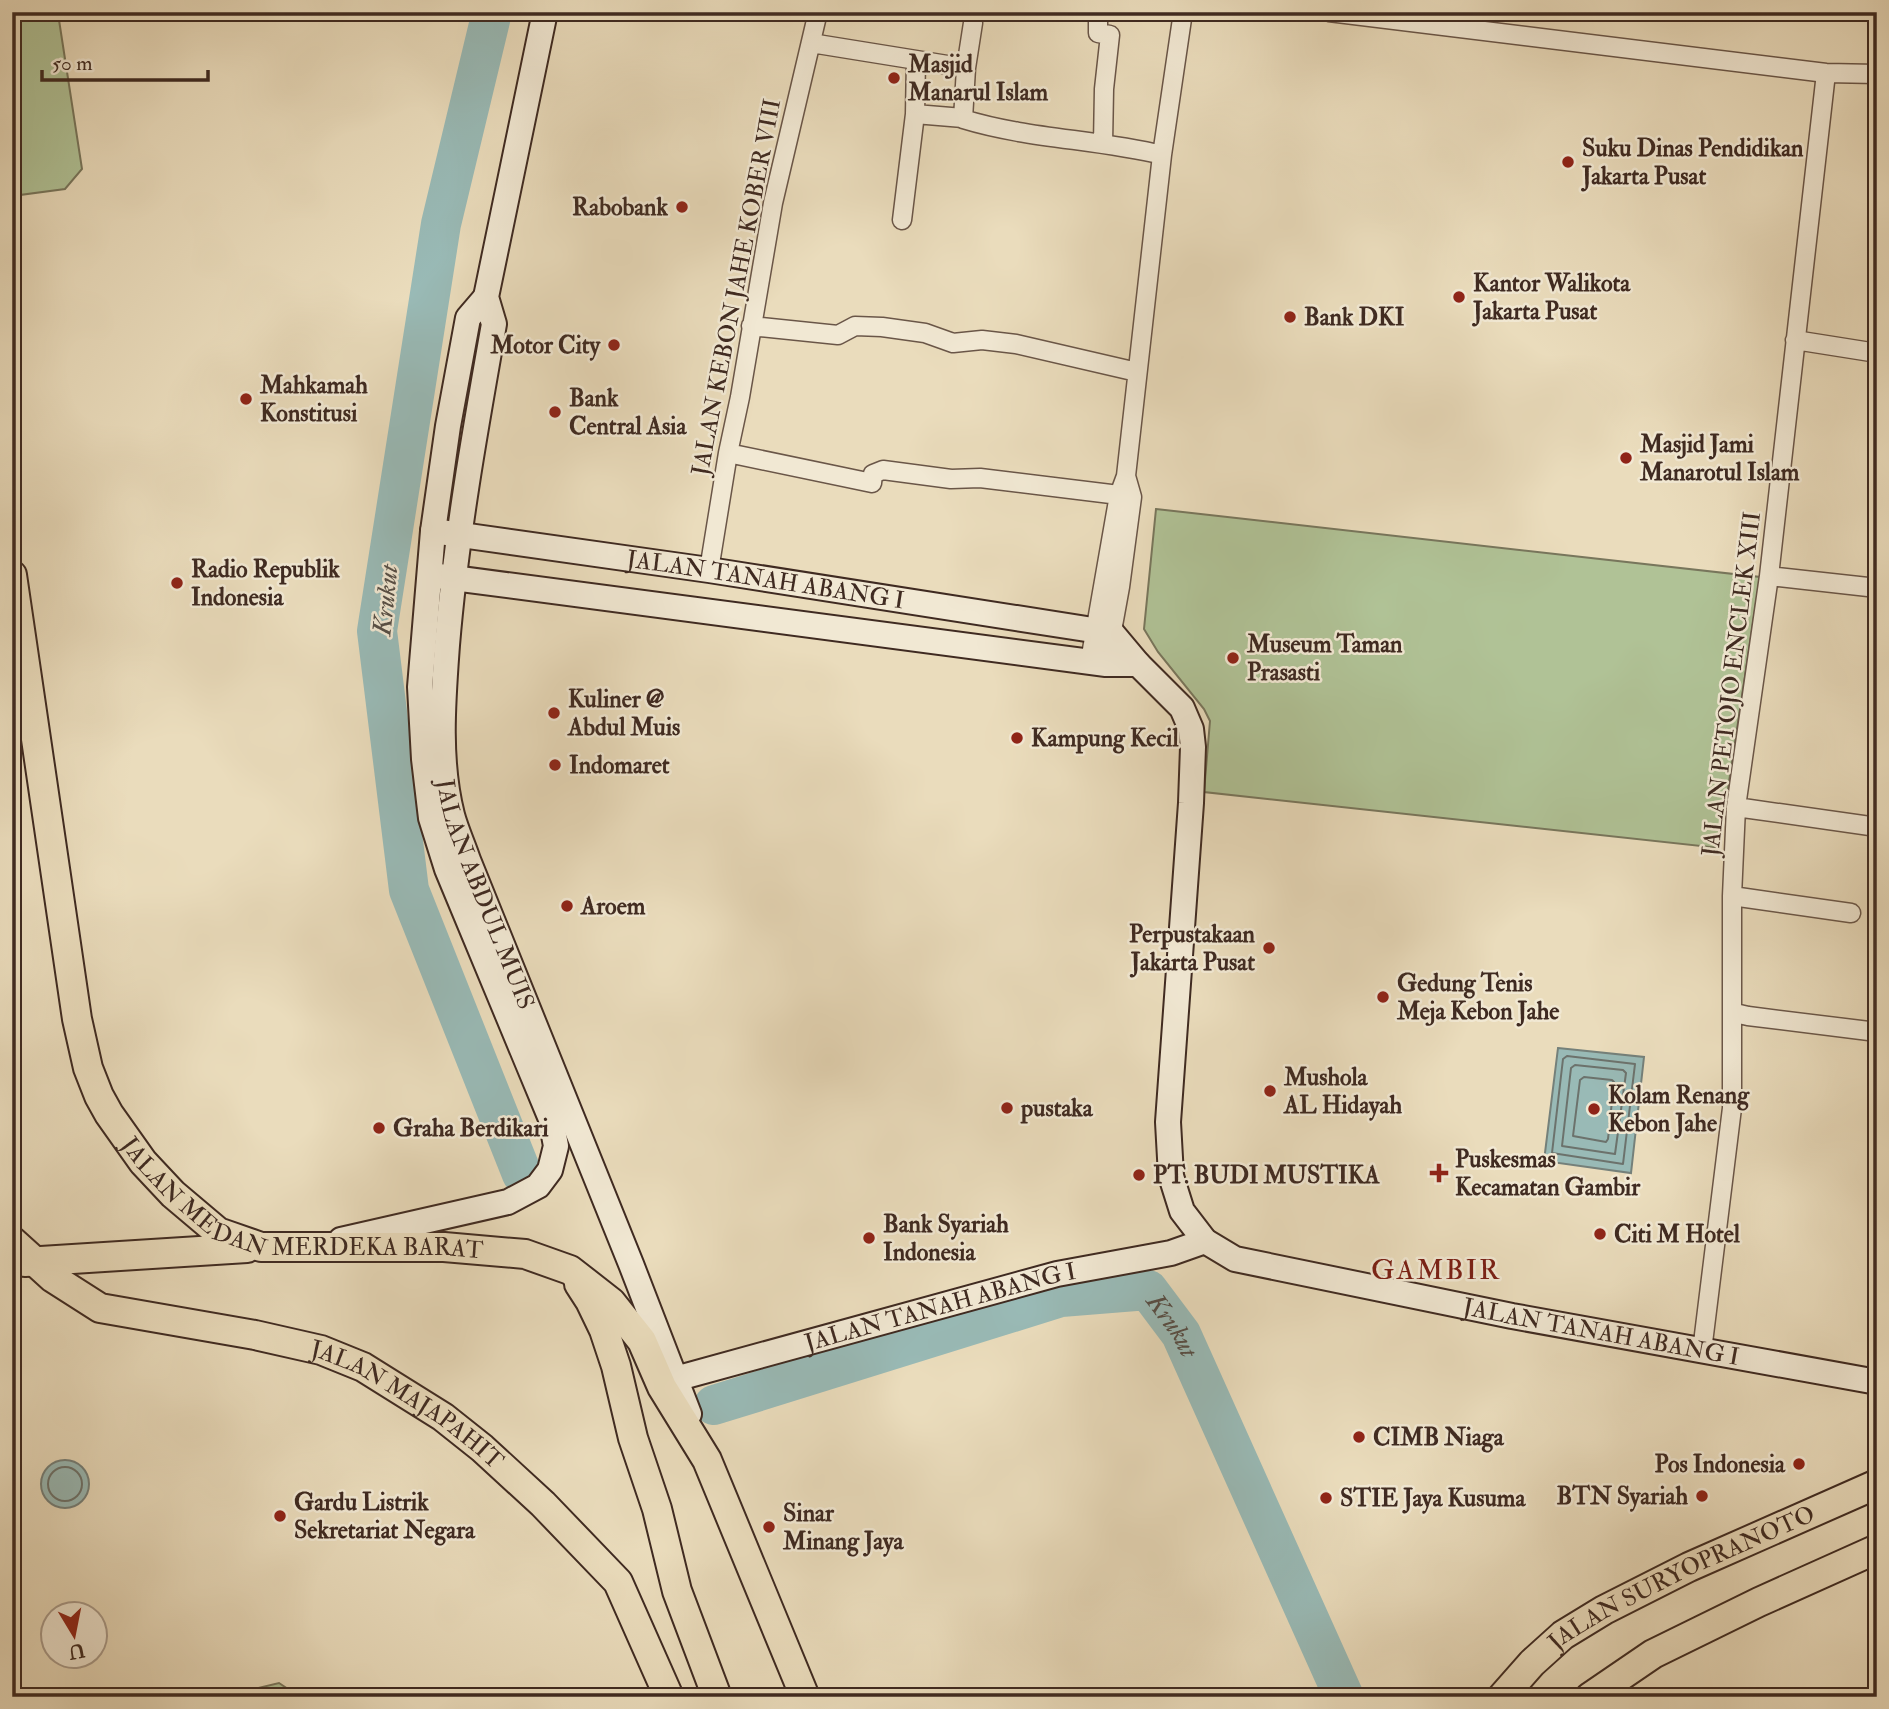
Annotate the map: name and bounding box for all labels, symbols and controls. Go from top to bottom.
scale bar [42,38,208,82]
place label: Masjid Manarul Islam [907,49,1049,108]
text: 50 m [52,50,93,77]
marker: Masjid Manarul Islam [886,70,902,86]
street label: JALAN KEBON JAHE KOBER VIII [685,96,788,479]
place label: Suku Dinas Pendidikan Jakarta Pusat [1581,133,1804,192]
marker: Suku Dinas Pendidikan Jakarta Pusat [1560,154,1576,170]
place label: Rabobank [572,192,668,223]
marker: Rabobank [674,199,690,215]
place label: Kantor Walikota Jakarta Pusat [1472,268,1631,327]
marker: Kantor Walikota Jakarta Pusat [1451,289,1467,305]
place label: Bank DKI [1304,302,1405,333]
marker: Bank DKI [1282,309,1298,325]
place label: Motor City [489,330,601,361]
marker: Motor City [606,337,622,353]
place label: Mahkamah Konstitusi [259,370,368,429]
place label: Bank Central Asia [569,383,687,442]
marker: Mahkamah Konstitusi [238,391,254,407]
marker: Bank Central Asia [547,404,563,420]
place label: Masjid Jami Manarotul Islam [1639,429,1800,488]
marker: Masjid Jami Manarotul Islam [1618,450,1634,466]
street label: JALAN PETOJO ENCLEK XIII [1695,510,1768,859]
street label: JALAN TANAH ABANG I [624,543,906,616]
place label: Radio Republik Indonesia [191,554,340,613]
water label: Krukut [366,562,406,639]
marker: Radio Republik Indonesia [169,575,185,591]
place label: Museum Taman Prasasti [1246,629,1403,688]
marker: Museum Taman Prasasti [1225,650,1241,666]
place label: Kuliner @ Abdul Muis [567,684,680,743]
marker: Kuliner @ Abdul Muis [546,705,562,721]
place label: Kampung Kecil [1031,723,1179,754]
marker: Kampung Kecil [1009,730,1025,746]
place label: Indomaret [569,750,670,781]
marker: Indomaret [547,757,563,773]
street label: JALAN ABDUL MUIS [429,776,542,1014]
place label: Aroem [580,891,646,922]
marker: Aroem [559,898,575,914]
place label: Perpustakaan Jakarta Pusat [1129,919,1256,978]
marker: Perpustakaan Jakarta Pusat [1261,940,1277,956]
place label: Gedung Tenis Meja Kebon Jahe [1396,968,1559,1027]
marker: Gedung Tenis Meja Kebon Jahe [1375,989,1391,1005]
place label: Mushola AL Hidayah [1283,1062,1402,1121]
place label: Kolam Renang Kebon Jahe [1608,1080,1750,1139]
marker: Mushola AL Hidayah [1262,1083,1278,1099]
place label: pustaka [1020,1093,1094,1124]
marker: pustaka [999,1100,1015,1116]
marker: Kolam Renang Kebon Jahe [1586,1101,1602,1117]
place label: Graha Berdikari [393,1113,549,1144]
marker: Graha Berdikari [371,1120,387,1136]
street label: JALAN MEDAN MERDEKA BARAT [114,1130,485,1266]
place label: Puskesmas Kecamatan Gambir [1455,1144,1641,1203]
place label: PT. BUDI MUSTIKA [1153,1160,1381,1191]
marker: Puskesmas Kecamatan Gambir [1429,1163,1449,1183]
marker: PT. BUDI MUSTIKA [1131,1167,1147,1183]
place label: Bank Syariah Indonesia [883,1209,1009,1268]
place label: Citi M Hotel [1614,1219,1741,1250]
marker: Citi M Hotel [1592,1226,1608,1242]
marker: Bank Syariah Indonesia [861,1230,877,1246]
district label: GAMBIR [1371,1253,1501,1288]
street label: JALAN TANAH ABANG I [800,1256,1079,1359]
water label: Krukut [1138,1286,1205,1364]
street label: JALAN TANAH ABANG I [1459,1291,1742,1373]
street label: JALAN MAJAPAHIT [307,1333,510,1476]
place label: CIMB Niaga [1373,1422,1505,1453]
marker: CIMB Niaga [1351,1429,1367,1445]
place label: Pos Indonesia [1655,1449,1786,1480]
marker: Pos Indonesia [1791,1456,1807,1472]
place label: BTN Syariah [1557,1481,1688,1512]
place label: STIE Jaya Kusuma [1340,1483,1526,1514]
place label: Gardu Listrik Sekretariat Negara [294,1487,476,1546]
marker: BTN Syariah [1694,1488,1710,1504]
marker: STIE Jaya Kusuma [1318,1490,1334,1506]
place label: Sinar Minang Jaya [782,1498,904,1557]
street label: JALAN SURYOPRANOTO [1541,1498,1820,1658]
marker: Gardu Listrik Sekretariat Negara [272,1508,288,1524]
marker: Sinar Minang Jaya [761,1519,777,1535]
north arrow [38,1600,108,1670]
text: U [67,1638,87,1664]

